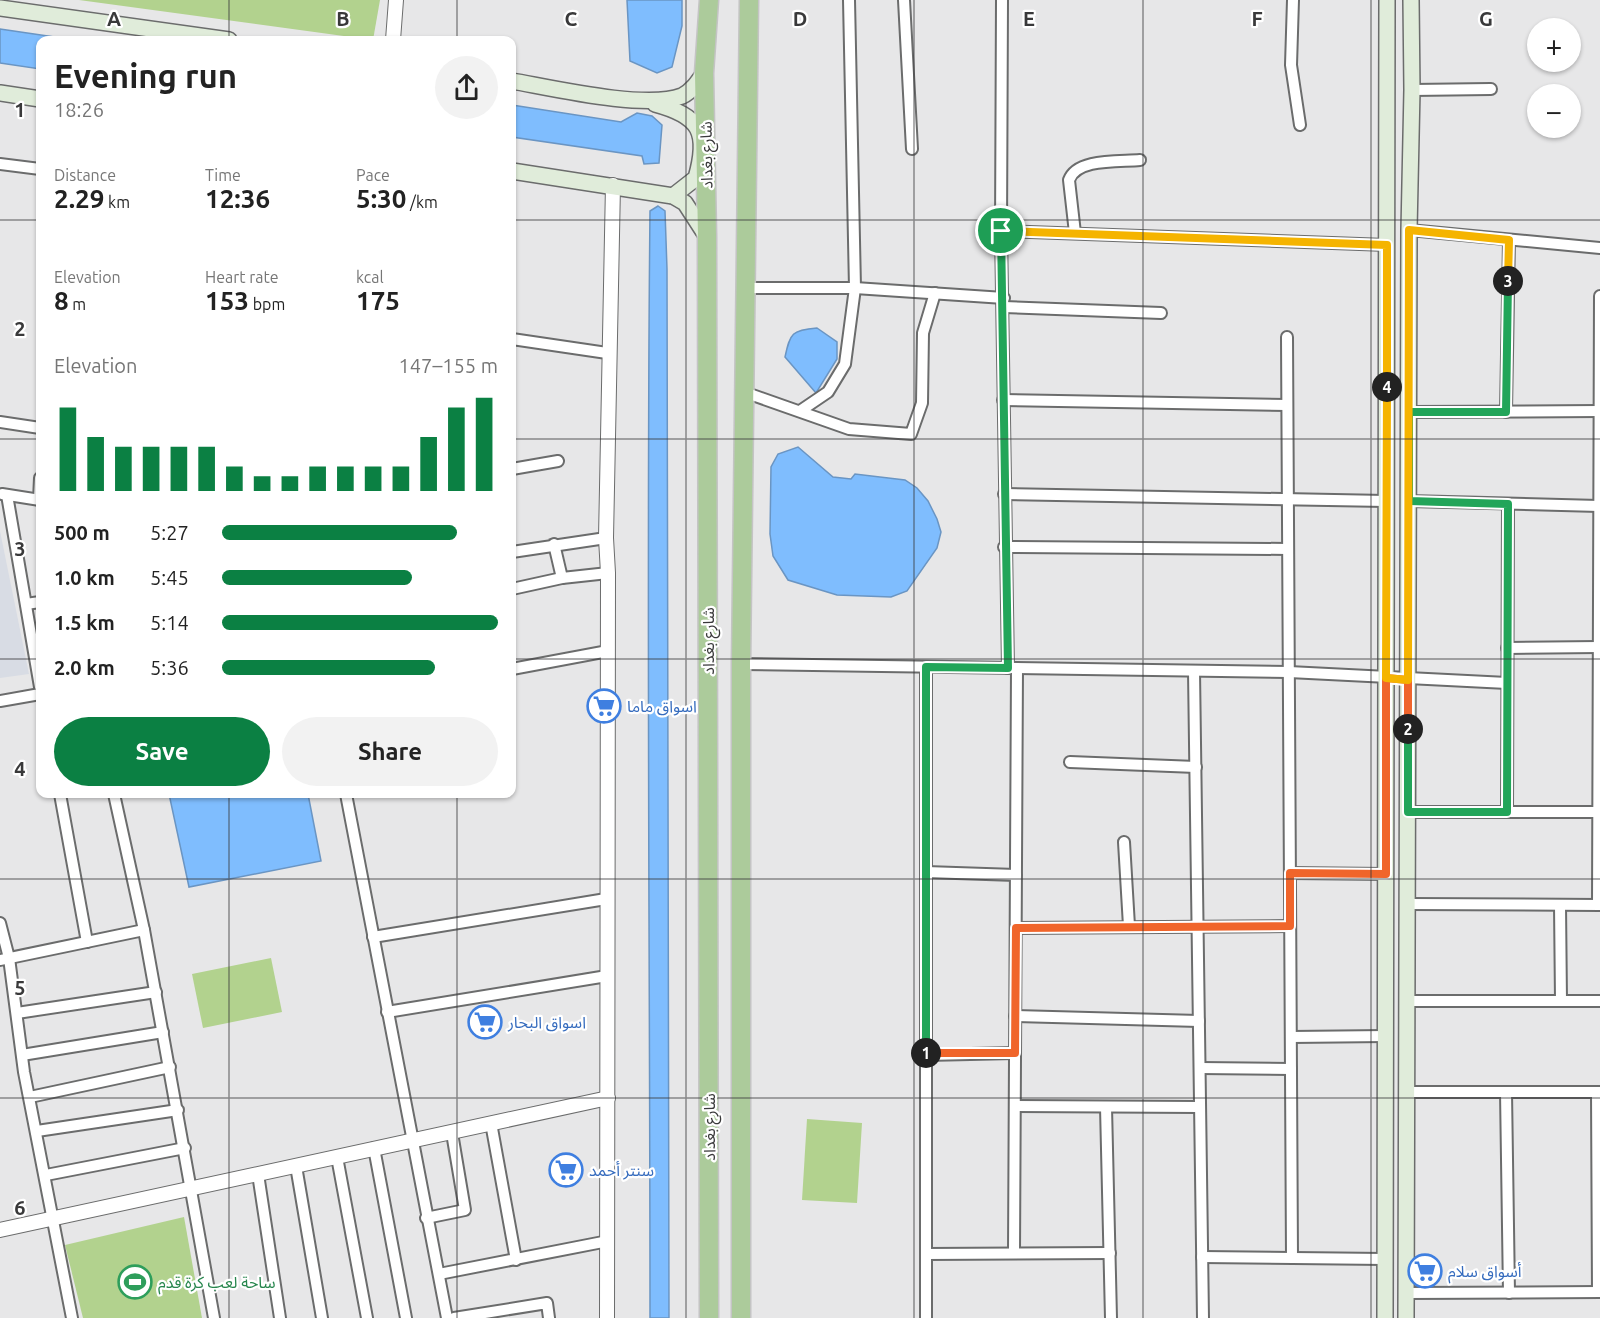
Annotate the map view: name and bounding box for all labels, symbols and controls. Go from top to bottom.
text: A [107,7,121,30]
text: B [336,7,350,30]
text: C [565,7,578,30]
text: D [793,7,807,30]
text: E [1023,7,1035,30]
text: F [1251,7,1263,30]
text: G [1479,7,1493,30]
map controls [1527,18,1581,138]
button: + [1527,18,1581,72]
button: share [435,56,498,119]
text: Evening run [54,57,237,94]
button: − [1527,84,1581,138]
text: 1 [14,98,26,121]
text: 18:26 [54,98,104,121]
street label: شارع بغداد [696,121,720,189]
text: Distance [54,166,116,184]
text: Time [205,166,241,184]
text: Pace [356,166,390,184]
text: 2.29 [54,184,104,213]
text: 12:36 [205,184,270,213]
text: 5:30 [356,184,406,213]
text: km [104,193,130,211]
text: /km [406,193,438,211]
pin [975,205,1026,256]
icon: arrive [984,214,1017,247]
pin: 3 [1493,266,1523,296]
text: Elevation [54,268,121,286]
text: Heart rate [205,268,279,286]
text: kcal [356,268,384,286]
text: 3 [1503,272,1513,290]
text: 8 [54,286,69,315]
text: 153 [205,286,249,315]
text: 175 [356,286,400,315]
text: m [69,295,86,313]
text: bpm [249,295,285,313]
text: 2 [14,317,26,340]
text: Elevation [54,354,137,377]
text: 147–155 m [399,354,498,377]
pin: 4 [1372,372,1402,402]
text: 4 [1382,378,1392,396]
text: 500 m [54,521,110,544]
text: 5:27 [150,521,189,544]
text: 3 [14,537,26,560]
text: 1.0 km [54,566,115,589]
text: 5:45 [150,566,189,589]
street label: شارع بغداد [699,607,721,675]
text: 1.5 km [54,611,115,634]
text: 5:14 [150,611,189,634]
text: 2.0 km [54,656,115,679]
text: 5:36 [150,656,189,679]
supermarket icon: اسواق ماما [586,688,622,724]
place label: اسواق ماما [627,697,697,716]
pin: 2 [1393,714,1423,744]
button: Save [54,717,270,786]
button: Share [282,717,498,786]
text: 2 [1403,720,1413,738]
text: 4 [14,757,26,780]
text: 5 [14,976,26,999]
supermarket icon: اسواق البحار [467,1004,503,1040]
place label: اسواق البحار [507,1013,586,1032]
pin: 1 [911,1038,941,1068]
text: 1 [921,1044,931,1062]
street label: شارع بغداد [700,1093,722,1161]
supermarket icon: سنتر أحمد [548,1152,584,1188]
place label: سنتر أحمد [589,1161,654,1180]
text: 6 [14,1196,26,1219]
supermarket icon: أسواق سلام [1407,1253,1443,1289]
place label: أسواق سلام [1448,1262,1522,1284]
sports icon: ساحة لعب كرة قدم [117,1264,153,1300]
place label: ساحة لعب كرة قدم [158,1273,276,1295]

